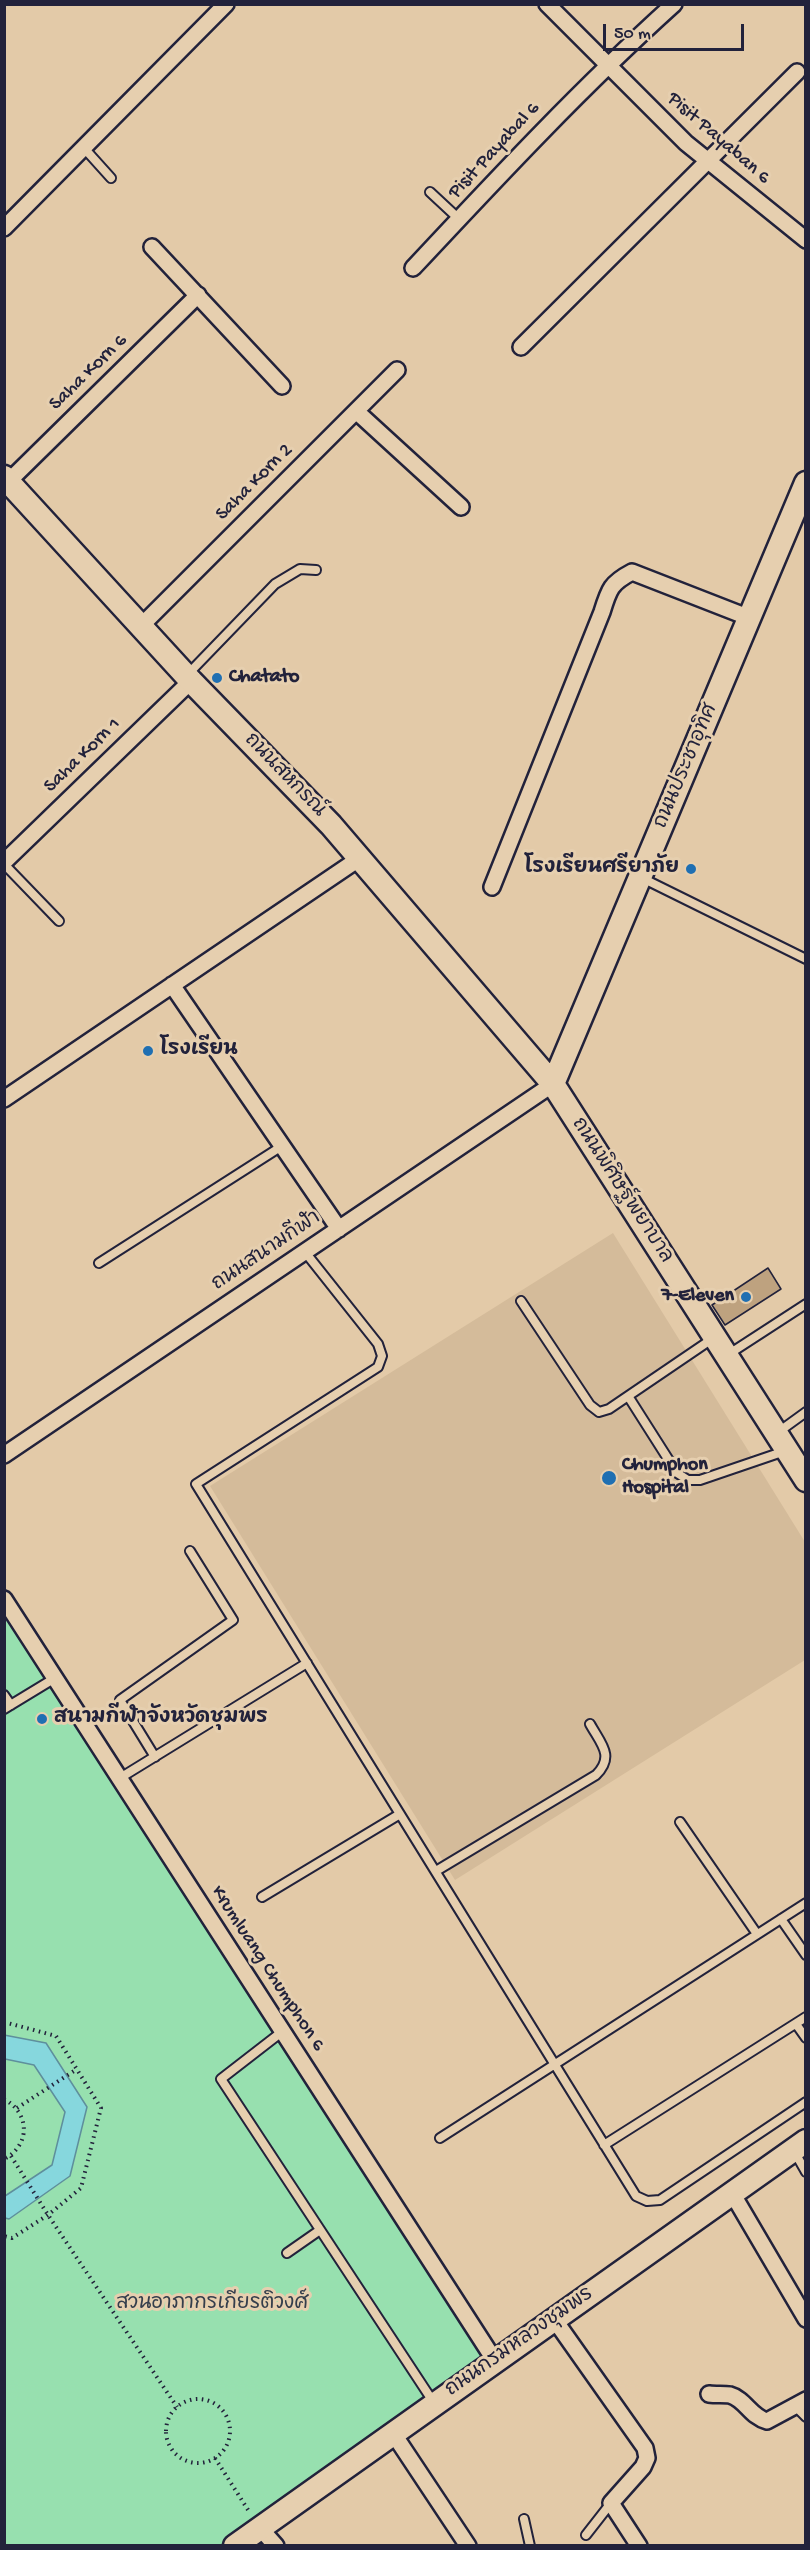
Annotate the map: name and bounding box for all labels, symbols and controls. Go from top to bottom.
scale bar [606,12,747,50]
text: 50 m [614,24,651,45]
street label: Pisit Payaban 6 [661,88,775,190]
street label: Pisit Payabal 6 [444,97,546,205]
street label: Saha Korn 6 [45,330,133,416]
street label: Saha Korn 2 [211,439,299,527]
place label: Chatato [229,666,299,690]
marker: Chatato [210,671,224,685]
street label: ถนนประชาอุทิศ [650,701,724,833]
street label: Saha Korn 1 [40,713,126,799]
street label: ถนนสหกรณ์ [238,729,330,823]
place label: โรงเรียนศรียาภัย [525,857,679,881]
marker: โรงเรียนศรียาภัย [684,862,698,876]
place label: โรงเรียน [160,1039,238,1063]
marker: โรงเรียน [141,1044,155,1058]
street label: ถนนพิศิษฐ์พยาบาล [565,1114,677,1268]
street label: ถนนสนามกีฬา [208,1207,326,1297]
place label: 7-Eleven [661,1285,734,1309]
marker: 7-Eleven [739,1290,753,1304]
place label: Chumphon Hospital [622,1454,708,1501]
marker: Chumphon Hospital [600,1469,618,1487]
place label: สนามกีฬาจังหวัดชุมพร [54,1707,268,1731]
marker: สนามกีฬาจังหวัดชุมพร [35,1712,49,1726]
street label: Krumluang Chumphon 6 [204,1882,330,2056]
street label: ถนนกรมหลวงชุมพร [442,2283,598,2403]
park label: สวนอาภากรเกียรติวงศ์ [116,2293,308,2317]

